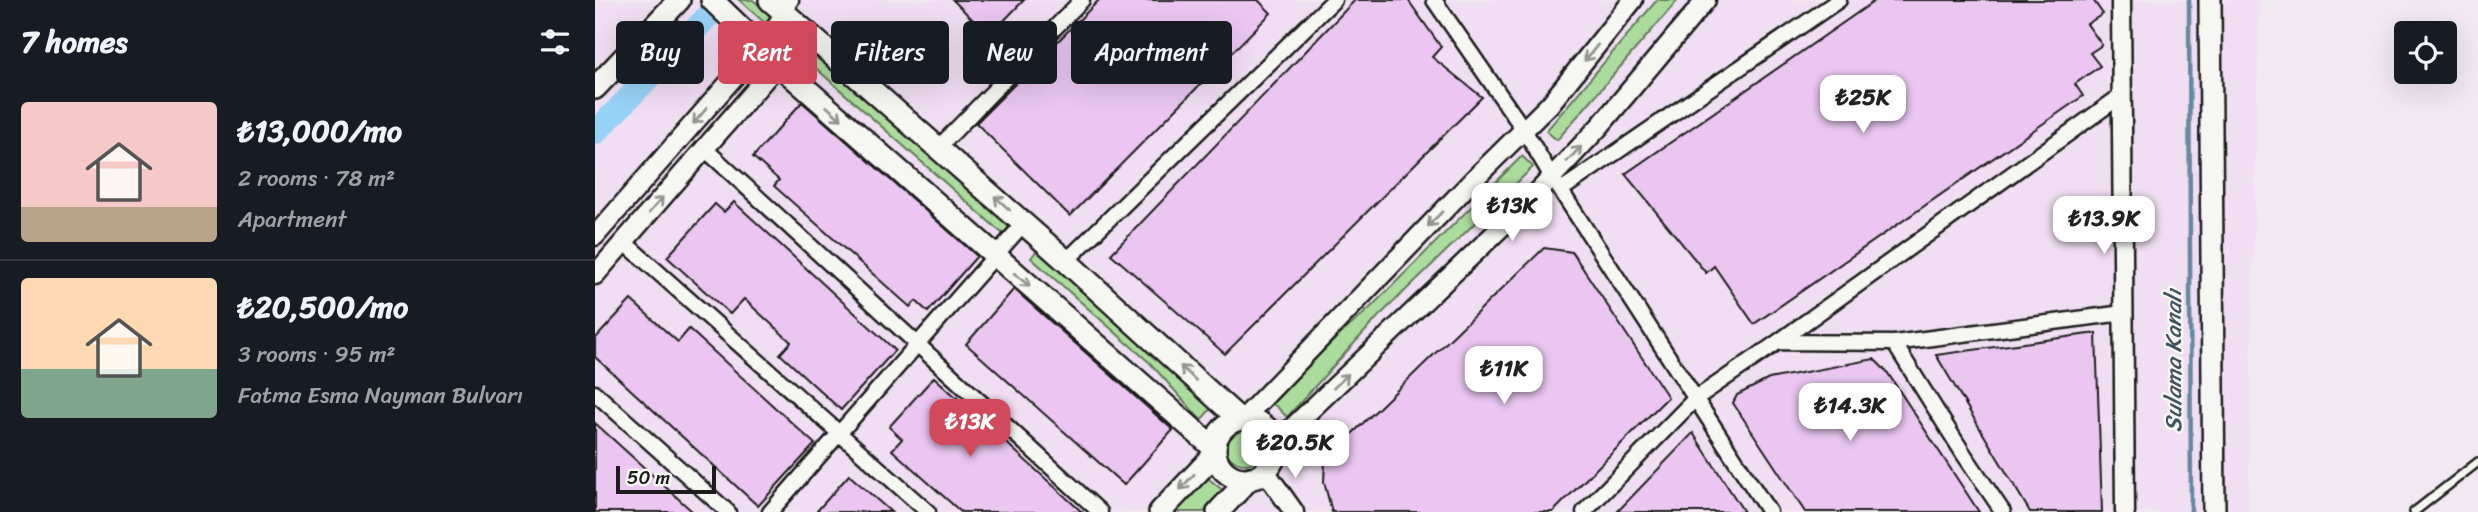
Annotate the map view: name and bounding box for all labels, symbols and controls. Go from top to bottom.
text: 7 homes [21,15,128,69]
chip: Buy [616,21,704,84]
chip: Rent [718,21,817,84]
chip: Filters [831,21,949,84]
chip: New [963,21,1057,84]
chip: Apartment [1071,21,1232,84]
map controls [2394,21,2457,84]
button: locate [2394,21,2457,84]
icon: filters [536,23,574,61]
one-way arrow [1583,44,1598,62]
pin: ₺25K [1822,76,1904,135]
text: ₺25K [1836,77,1890,118]
text: ₺13,000/mo [238,104,402,158]
one-way arrow [825,105,843,121]
one-way arrow [693,107,709,125]
icon: home [77,130,161,214]
one-way arrow [1566,146,1583,163]
text: 2 rooms · 78 m² [238,158,395,199]
pin: ₺13K [1471,184,1553,243]
text: ₺13K [1487,185,1537,226]
one-way arrow [994,195,1011,212]
one-way arrow [648,196,664,214]
pin: ₺13.9K [2047,196,2161,256]
text: ₺13.9K [2069,198,2139,239]
text: Apartment [238,199,347,240]
one-way arrow [1427,210,1444,227]
one-way arrow [1013,272,1031,288]
text: ₺20,500/mo [238,280,408,334]
water label: Sulama Kanalı [2153,287,2194,432]
icon: home [77,306,161,390]
text: 3 rooms · 95 m² [238,334,395,375]
pin: ₺11K [1463,346,1545,406]
text: ₺11K [1481,348,1527,389]
one-way arrow [1180,364,1197,381]
one-way arrow [1332,372,1349,389]
text: Fatma Esma Nayman Bulvarı [238,375,523,416]
pin: ₺14.3K [1793,384,1907,443]
text: ₺14.3K [1815,385,1885,426]
pin: ₺13K [929,400,1011,459]
text: ₺13K [945,401,995,442]
pin: ₺20.5K [1238,420,1352,480]
text: ₺20.5K [1257,422,1333,463]
text: 50 m [627,461,670,494]
scale bar [616,463,716,495]
one-way arrow [1179,473,1195,491]

